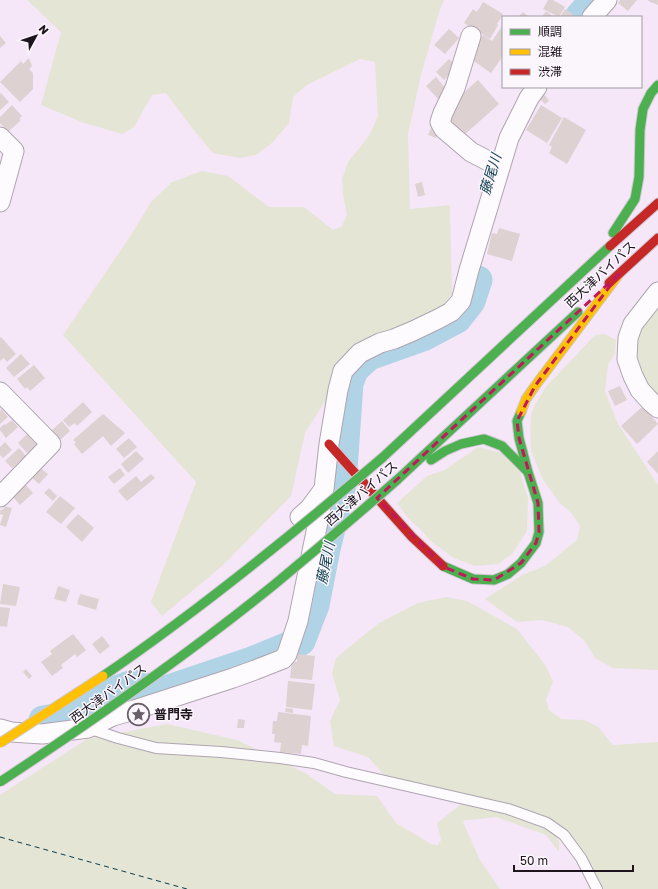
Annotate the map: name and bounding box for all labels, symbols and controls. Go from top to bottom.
north arrow [16,16,56,56]
legend [502,16,642,88]
text: N [36,22,52,37]
text: 順調 [538,24,562,39]
text: 混雑 [538,44,562,59]
text: 渋滞 [538,64,562,79]
water label: 藤尾川 [476,150,505,197]
street label: 西大津バイパス [561,237,639,311]
street label: 西大津バイパス [322,457,400,529]
water label: 藤尾川 [312,539,338,585]
street label: 西大津バイパス [67,660,149,726]
place icon: 普門寺 [126,701,152,727]
place label: 普門寺 [154,706,193,722]
scale bar [514,847,633,873]
text: 50 m [520,853,548,868]

